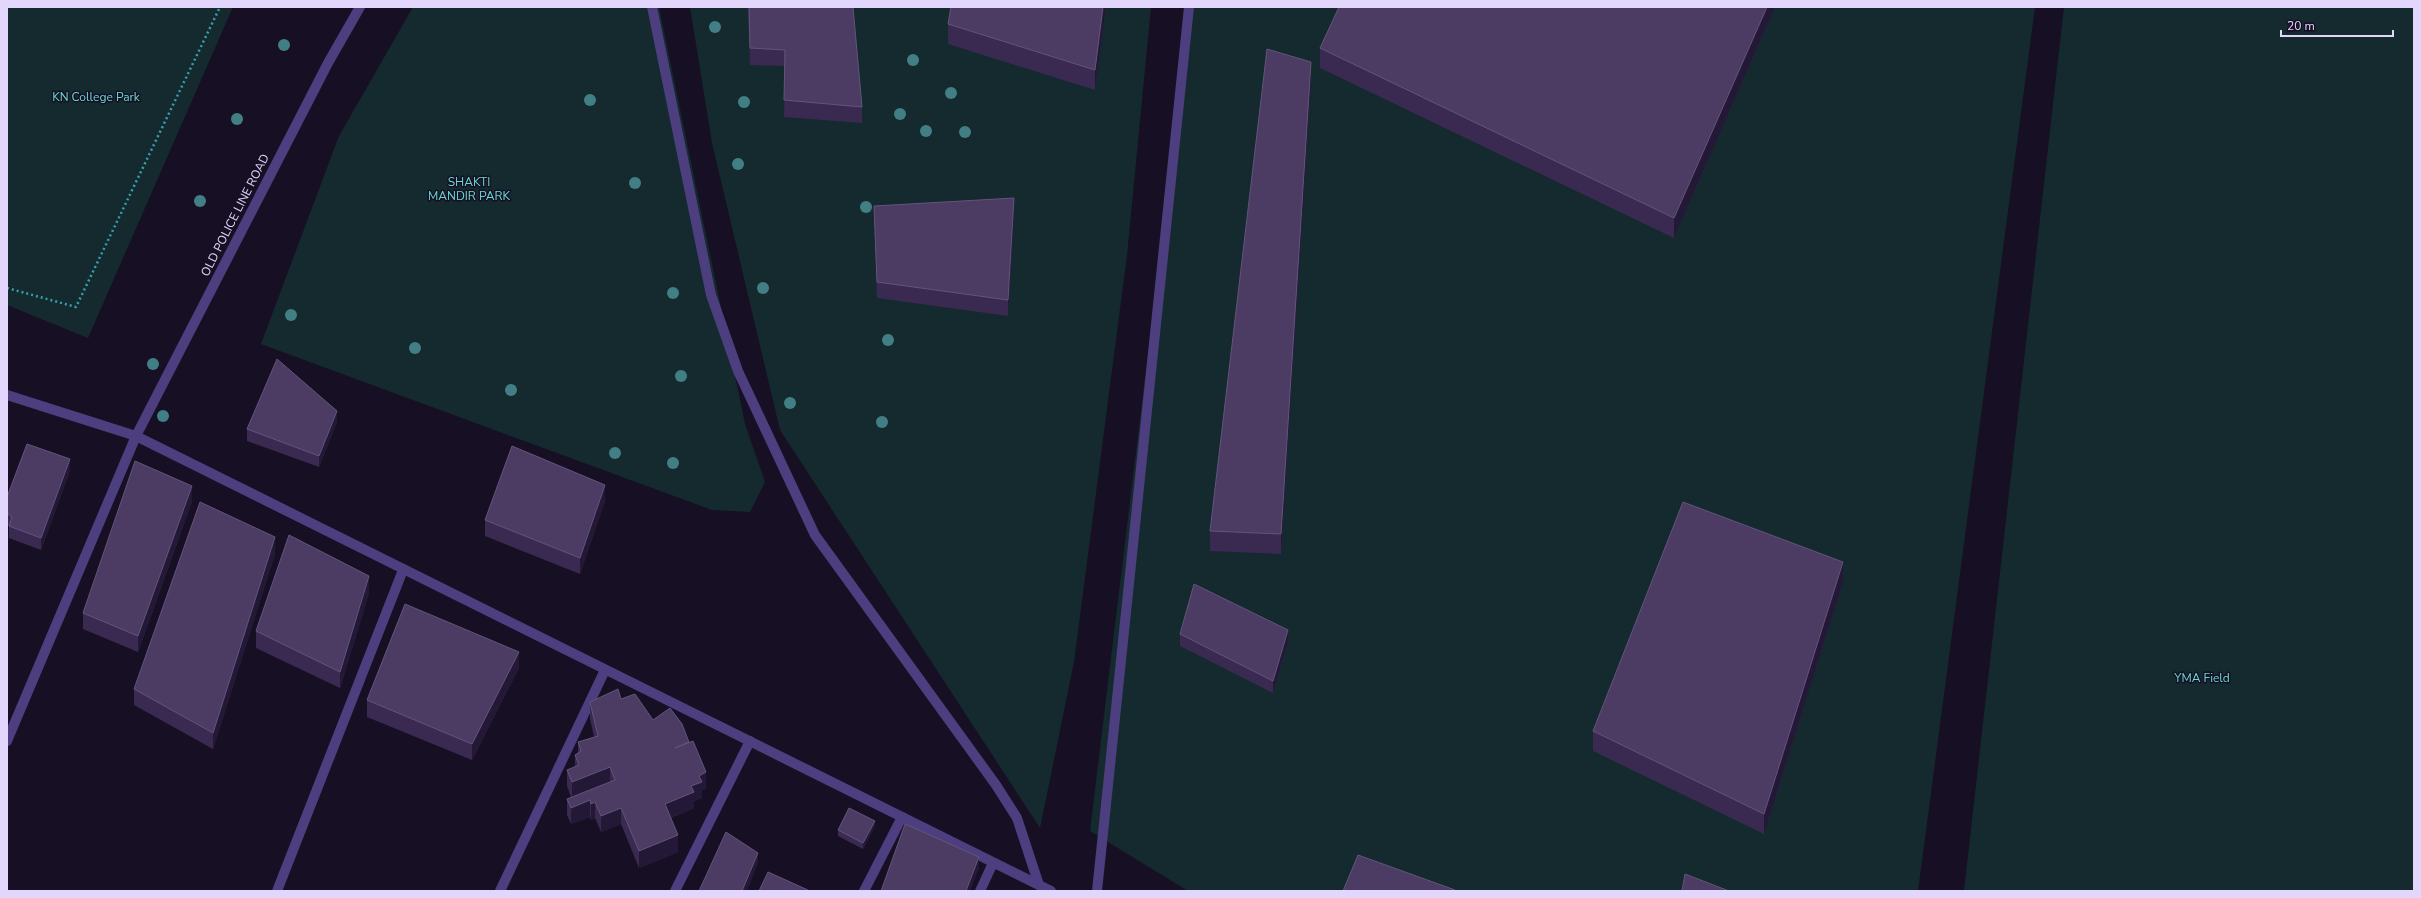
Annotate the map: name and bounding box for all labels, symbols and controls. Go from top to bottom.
scale bar [2281,12,2393,38]
text: 20 m [2287,18,2315,34]
park label: KN College Park [52,89,141,105]
street label: OLD POLICE LINE ROAD [197,151,273,279]
park label: SHAKTI MANDIR PARK [428,174,510,204]
park label: YMA Field [2173,670,2230,686]

